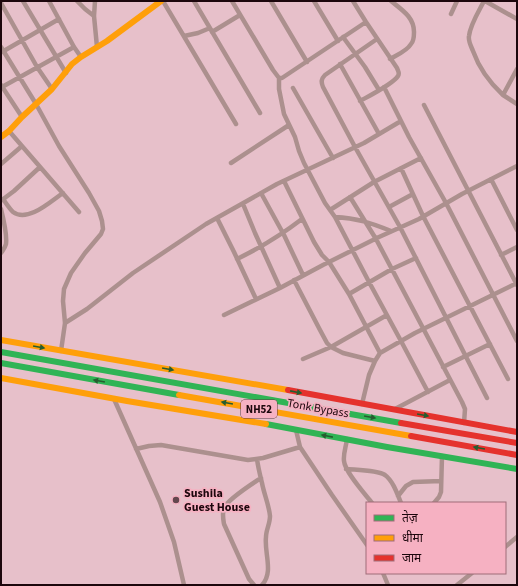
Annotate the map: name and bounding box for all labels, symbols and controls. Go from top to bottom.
one-way arrow [33,344,46,350]
one-way arrow [162,366,174,372]
one-way arrow [92,377,105,383]
one-way arrow [289,389,302,395]
street label: Tonk Bypass [286,395,350,422]
one-way arrow [220,400,233,406]
road number: NH52 [241,400,277,418]
one-way arrow [417,412,430,418]
one-way arrow [364,415,376,421]
one-way arrow [321,432,333,438]
one-way arrow [473,445,485,451]
place label: Sushila Guest House [184,485,250,516]
marker: Sushila Guest House [171,495,181,505]
legend [366,502,506,574]
text: तेज़ [402,510,419,527]
text: धीमा [402,530,424,547]
text: जाम [402,550,422,567]

